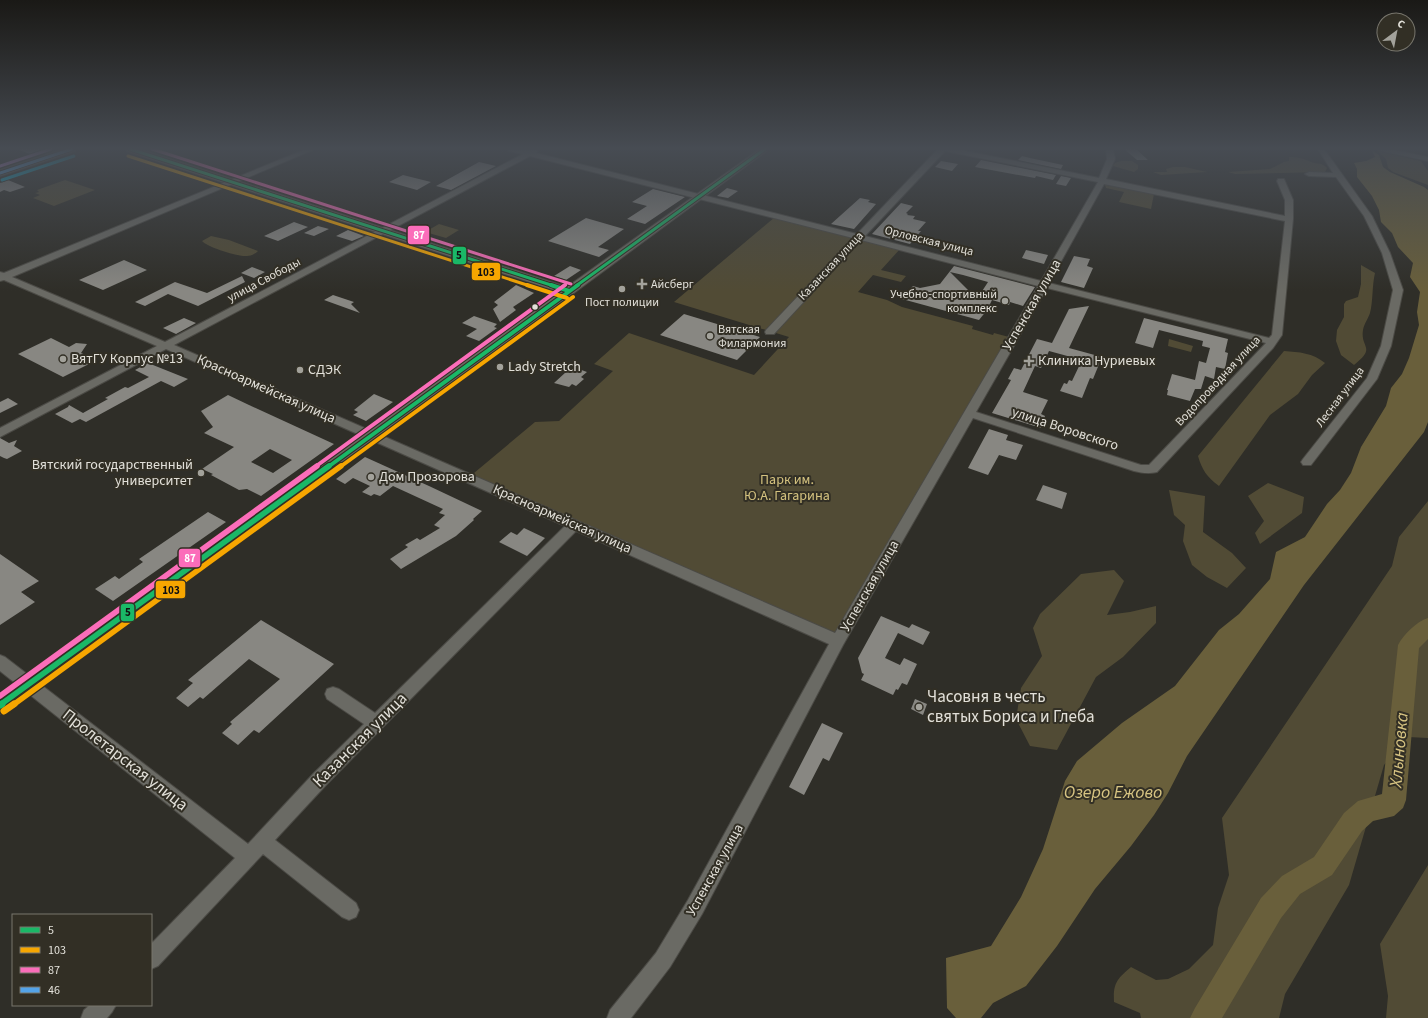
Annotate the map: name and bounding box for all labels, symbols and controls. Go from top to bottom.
north arrow [1376,12,1416,52]
text: С [1394,16,1408,32]
street label: Орловская улица [883,222,975,260]
line badge: 87 [407,225,430,245]
text: 87 [413,228,425,243]
street label: Казанская улица [795,228,867,304]
line badge: 5 [452,246,467,265]
text: 5 [456,248,462,263]
street label: улица Свободы [224,254,304,306]
street label: Успенская улица [998,256,1066,354]
line badge: 103 [471,262,501,281]
text: 103 [477,265,495,280]
place label: Айсберг [651,276,694,293]
marker: Айсберг [636,278,648,290]
marker: Пост полиции [617,284,627,294]
place label: Учебно-спортивный комплекс [890,286,998,317]
place label: Пост полиции [585,294,659,311]
marker: Учебно-спортивный комплекс [1000,296,1010,306]
unlabelled marker [530,302,540,312]
place label: Вятская Филармония [718,321,786,352]
marker: Вятская Филармония [705,331,715,341]
street label: Водопроводная улица [1172,332,1264,430]
place label: ВятГУ Корпус №13 [71,349,183,369]
street label: Красноармейская улица [193,349,339,429]
place label: Клиника Нуриевых [1038,351,1156,371]
marker: ВятГУ Корпус №13 [58,354,68,364]
marker: Клиника Нуриевых [1023,355,1035,367]
place label: Lady Stretch [508,357,581,377]
place label: СДЭК [308,360,342,380]
marker: Lady Stretch [495,362,505,372]
street label: Лесная улица [1312,363,1368,431]
marker: СДЭК [295,365,305,375]
street label: улица Воровского [1009,402,1121,456]
place label: Вятский государственный университет [32,455,194,491]
place label: Дом Прозорова [379,467,475,487]
marker: Вятский государственный университет [196,468,206,478]
park label: Парк им. Ю.А. Гагарина [744,470,830,506]
marker: Дом Прозорова [366,472,376,482]
street label: Красноармейская улица [489,479,635,559]
street label: Успенская улица [836,537,904,635]
line badge: 87 [178,548,201,568]
text: 87 [184,551,196,566]
line badge: 103 [155,580,186,599]
text: 103 [162,583,180,598]
line badge: 5 [120,603,135,622]
text: 5 [125,605,131,620]
place label: Часовня в честь святых Бориса и Глеба [927,685,1095,729]
street label: Казанская улица [307,687,413,793]
marker: Часовня в честь святых Бориса и Глеба [914,702,924,712]
street label: Пролетарская улица [57,703,193,817]
water label: Хлыновка [1383,711,1415,790]
water label: Озеро Ежово [1064,780,1162,805]
street label: Успенская улица [681,820,749,920]
legend [12,914,152,1006]
text: 5 [48,922,54,939]
text: 103 [48,942,66,959]
text: 87 [48,962,60,979]
text: 46 [48,982,60,999]

